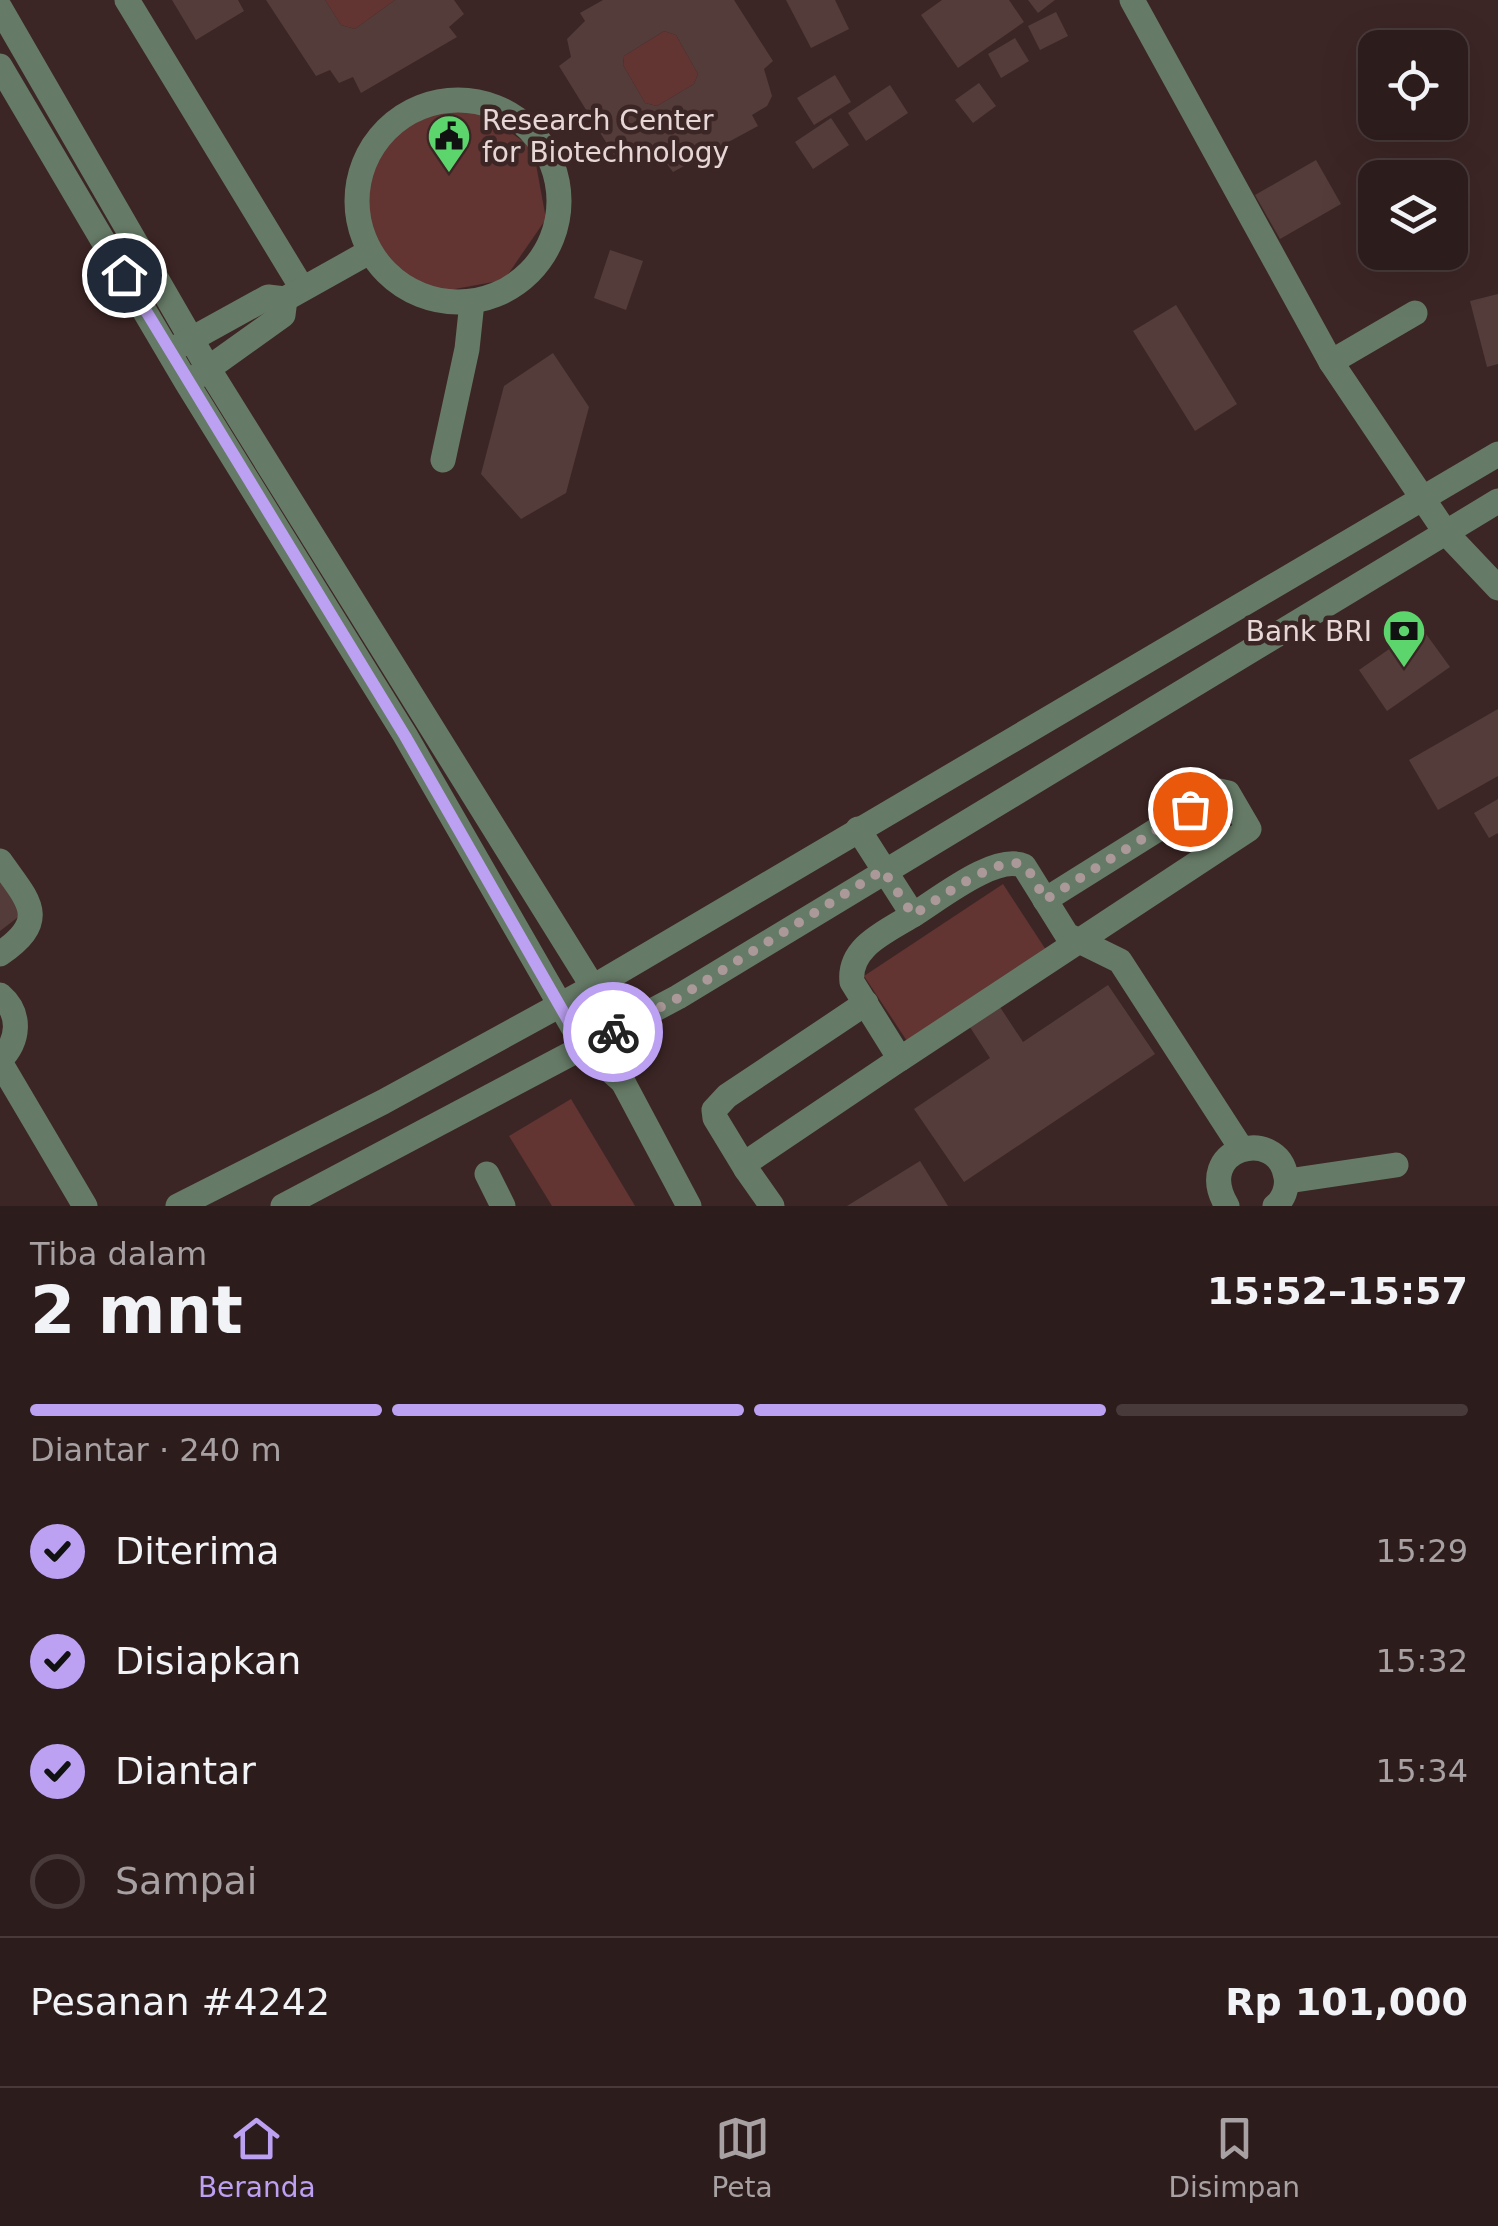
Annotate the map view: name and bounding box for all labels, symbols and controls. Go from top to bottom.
map controls [1358,30,1468,270]
button: locate [1358,30,1468,140]
place label: Research Center for Biotechnology [482,104,729,169]
public building icon: Research Center for Biotechnology [426,113,472,174]
button: layers [1358,160,1468,270]
pin [82,233,167,318]
icon: home [97,248,152,303]
bank icon: Bank BRI [1381,608,1427,669]
place label: Bank BRI [1246,615,1372,648]
pin [1148,767,1233,852]
icon: bag [1163,782,1218,837]
courier [563,982,663,1082]
icon: bike [586,1005,641,1060]
text: Tiba dalam [30,1235,207,1273]
text: 15:52–15:57 [1207,1269,1468,1313]
text: 2 mnt [30,1273,243,1348]
text: Diantar · 240 m [30,1431,282,1469]
icon: check [30,1524,85,1579]
text: Diterima [115,1529,280,1573]
text: 15:29 [1376,1532,1468,1570]
icon: check [30,1634,85,1689]
text: Disiapkan [115,1639,301,1683]
text: 15:32 [1376,1642,1468,1680]
icon: check [30,1744,85,1799]
text: Diantar [115,1749,256,1793]
text: 15:34 [1376,1752,1468,1790]
text: Sampai [115,1859,257,1903]
text: Pesanan #4242 [30,1980,330,2024]
text: Rp 101,000 [1225,1980,1468,2024]
tab: Beranda [198,2111,316,2204]
tab: Peta [711,2111,773,2204]
tab: Disimpan [1168,2111,1300,2204]

